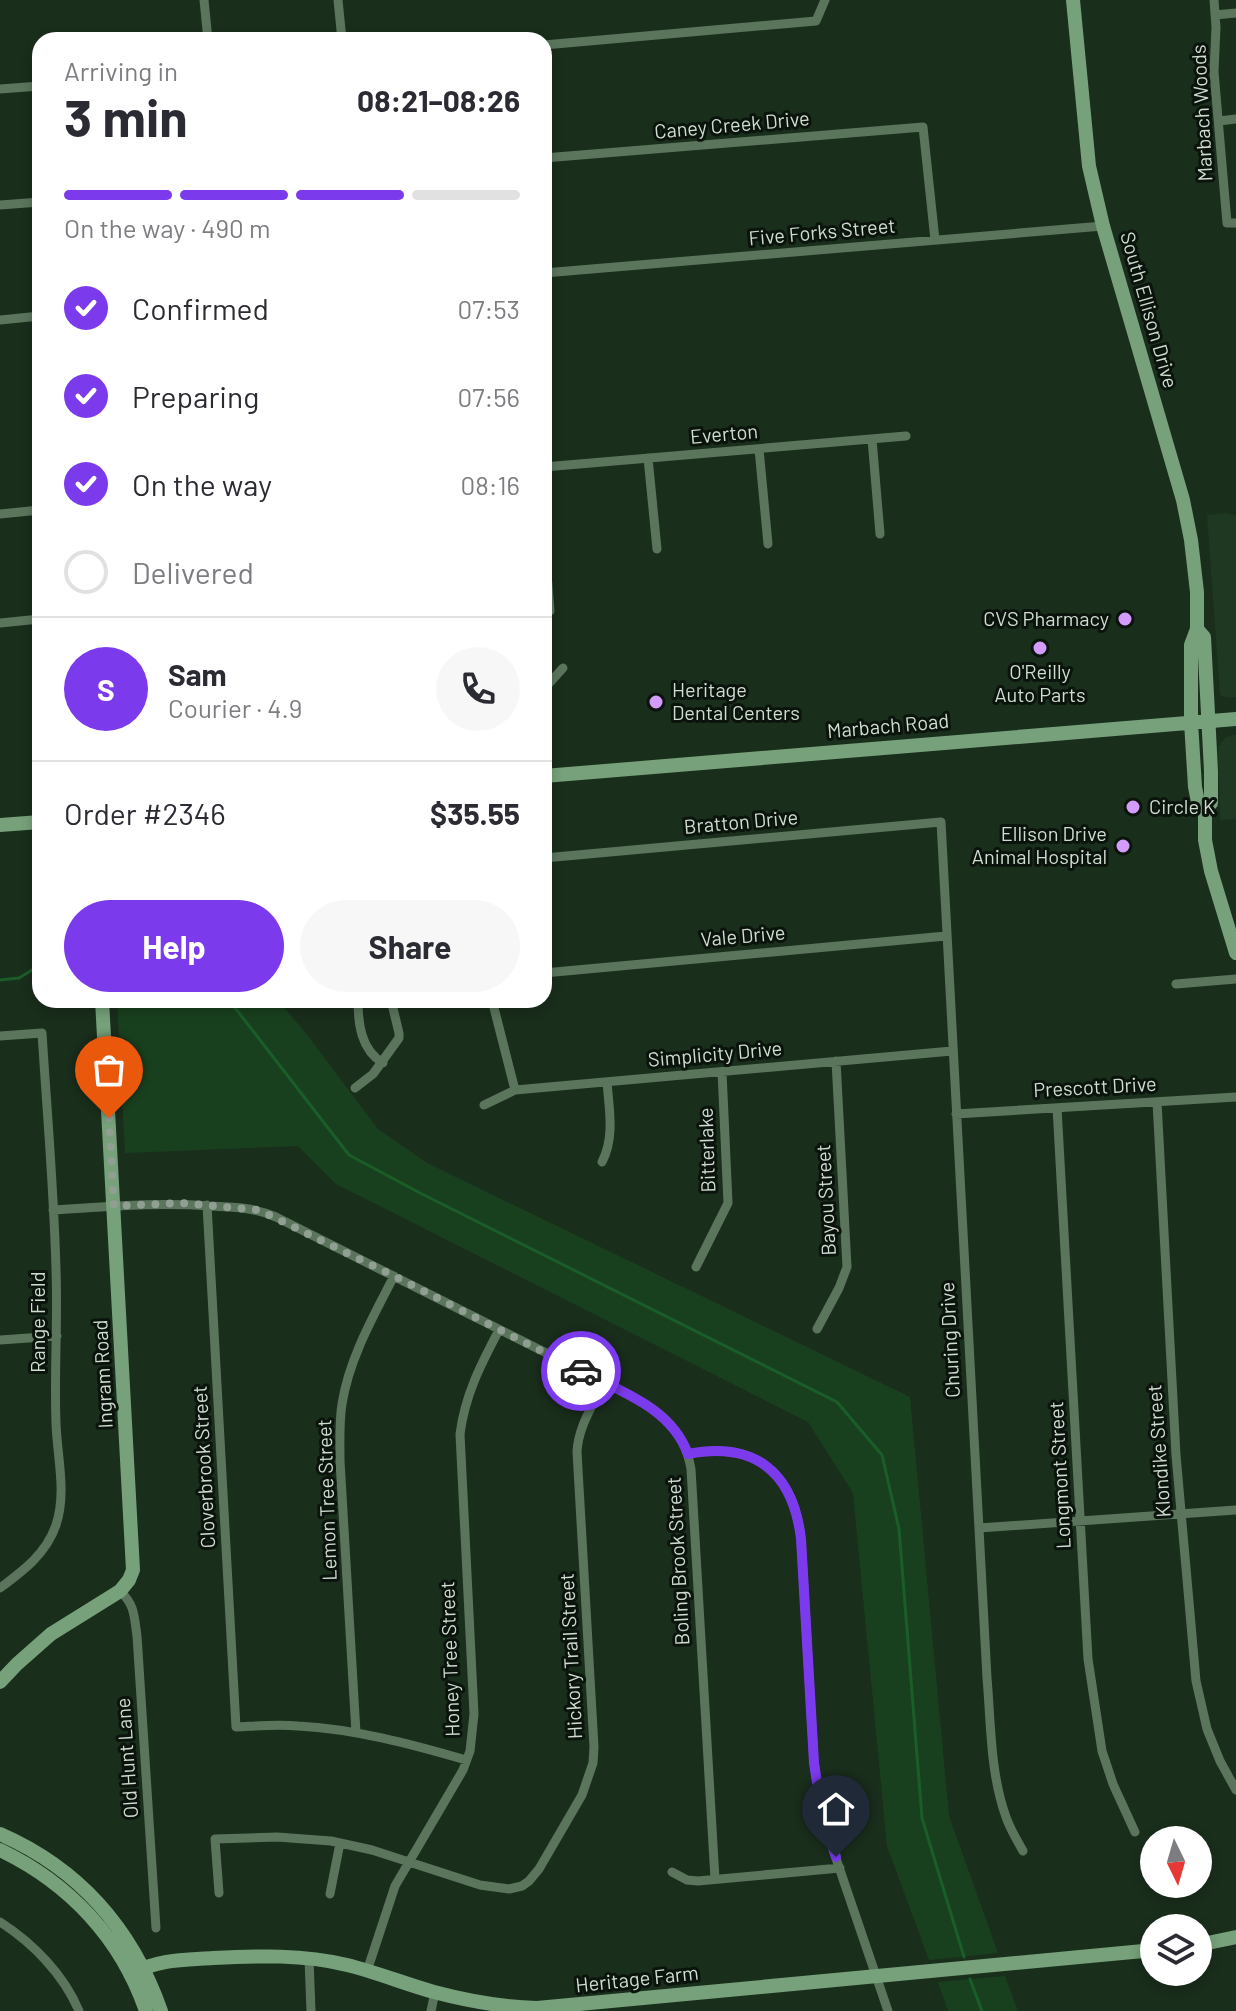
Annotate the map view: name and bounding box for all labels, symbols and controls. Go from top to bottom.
street label: Marbach Woods [1185,44,1217,182]
text: Arriving in [64,55,178,86]
text: 08:21–08:26 [357,82,520,118]
text: 3 min [64,85,188,147]
street label: Caney Creek Drive [653,105,811,143]
text: On the way · 490 m [64,212,270,243]
street label: Five Forks Street [748,213,896,249]
street label: South Ellison Drive [1116,229,1184,391]
icon: check [64,286,108,330]
text: Confirmed [132,290,269,326]
text: 07:53 [457,293,520,324]
icon: check [64,374,108,418]
text: Preparing [132,378,259,414]
text: 07:56 [457,381,520,412]
street label: Everton [689,418,759,448]
icon: check [64,462,108,506]
text: On the way [132,466,272,502]
text: 08:16 [460,469,520,500]
text: Delivered [132,554,254,590]
place label: CVS Pharmacy [983,606,1109,630]
marker: CVS Pharmacy [1116,610,1134,628]
marker: O'Reilly Auto Parts [1031,639,1049,657]
button: phone [436,647,520,731]
text: Sam [168,656,227,692]
place label: O'Reilly Auto Parts [994,659,1086,706]
text: S [97,671,115,707]
place label: Heritage Dental Centers [672,677,800,724]
text: Courier · 4.9 [168,692,302,723]
marker: Heritage Dental Centers [647,693,665,711]
street label: Marbach Road [826,708,950,742]
place label: Circle K [1149,794,1215,818]
text: Order #2346 [64,795,226,831]
text: $35.55 [430,795,520,831]
marker: Circle K [1124,798,1142,816]
street label: Bratton Drive [683,804,799,838]
place label: Ellison Drive Animal Hospital [972,821,1107,868]
marker: Ellison Drive Animal Hospital [1114,837,1132,855]
button: Help [64,900,284,992]
button: Share [300,900,520,992]
street label: Vale Drive [700,919,786,951]
street label: Simplicity Drive [647,1035,783,1071]
pin [75,1036,143,1118]
icon: bag [87,1048,131,1092]
street label: Prescott Drive [1033,1071,1157,1101]
street label: Bitterlake [693,1107,719,1193]
street label: Bayou Street [810,1144,840,1256]
street label: Range Field [25,1271,49,1373]
street label: Churing Drive [934,1281,964,1399]
street label: Ingram Road [87,1319,117,1429]
courier [541,1331,621,1411]
icon: car [559,1349,603,1393]
street label: Klondike Street [1141,1384,1175,1518]
street label: Cloverbrook Street [187,1385,219,1549]
street label: Longmont Street [1043,1401,1075,1549]
street label: Lemon Tree Street [311,1419,341,1581]
street label: Boling Brook Street [661,1476,693,1646]
street label: Hickory Trail Street [554,1572,586,1740]
street label: Honey Tree Street [434,1581,464,1737]
street label: Old Hunt Lane [110,1697,142,1819]
pin [802,1775,870,1857]
icon: home [814,1787,858,1831]
north arrow [1140,1826,1212,1898]
map controls [1140,1826,1212,1986]
button: layers [1140,1914,1212,1986]
street label: Heritage Farm [574,1960,700,1996]

